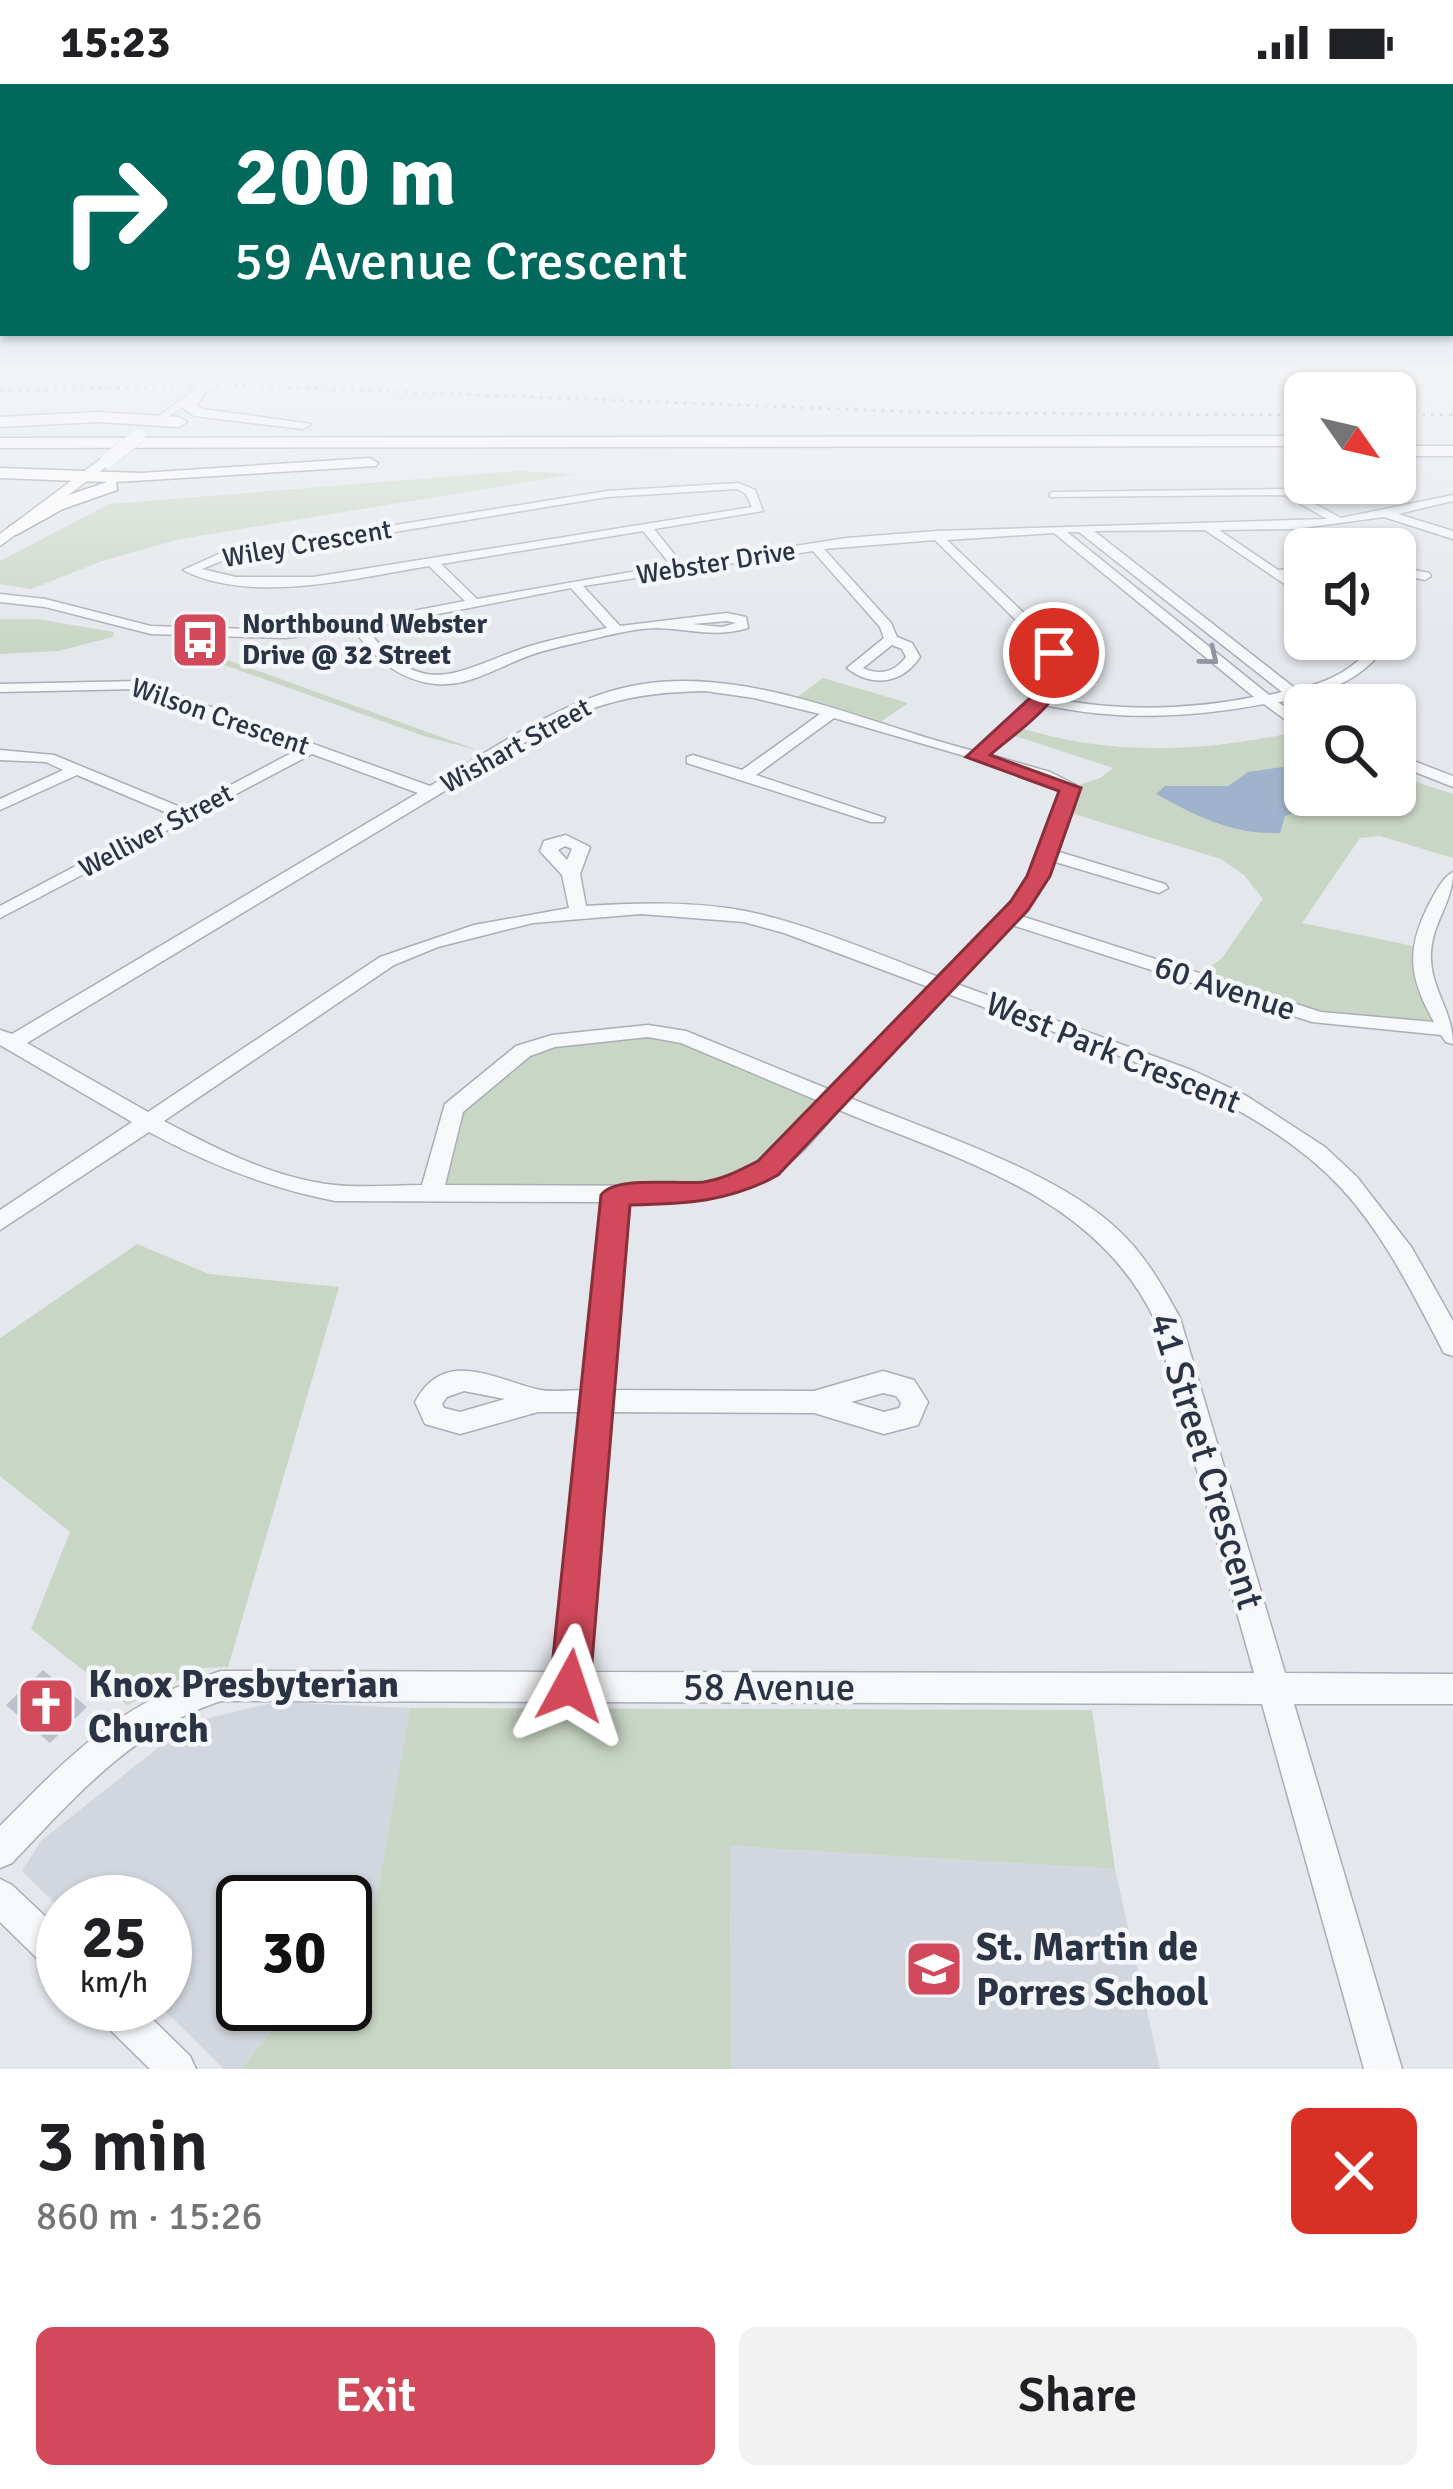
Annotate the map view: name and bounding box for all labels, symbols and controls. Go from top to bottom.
text: 15:23 [60,15,170,70]
text: 200 m [234,125,456,229]
icon: right [36,132,192,288]
text: 59 Avenue Crescent [234,228,688,295]
north arrow [1284,372,1416,504]
map controls [1284,372,1416,816]
street label: Wiley Crescent [220,513,394,575]
button: sound [1284,528,1416,660]
street label: Webster Drive [634,534,798,592]
pin [1003,602,1105,704]
place label: Northbound Webster Drive @ 32 Street [242,608,487,672]
bus stop icon: Northbound Webster Drive @ 32 Street [169,609,231,671]
icon: arrive [1021,620,1087,686]
one-way arrow [1197,643,1219,665]
street label: Wilson Crescent [127,671,313,763]
button: search [1284,684,1416,816]
street label: Wishart Street [435,691,597,801]
street label: Welliver Street [73,777,239,885]
street label: 60 Avenue [1149,946,1301,1030]
street label: West Park Crescent [980,983,1246,1123]
street label: 41 Street Crescent [1139,1307,1275,1615]
position arrow [507,1623,633,1749]
place label: Knox Presbyterian Church [88,1660,399,1753]
street label: 58 Avenue [683,1663,855,1711]
church icon: Knox Presbyterian Church [15,1675,77,1737]
speed limit sign: 30 [216,1875,372,2031]
text: 25 [82,1901,146,1975]
place label: St. Martin de Porres School [976,1923,1208,2016]
school or university icon: St. Martin de Porres School [903,1938,965,2000]
text: km/h [80,1964,148,2001]
text: 3 min [36,2102,208,2191]
button: close [1291,2108,1417,2234]
text: 860 m · 15:26 [36,2192,263,2240]
button: Exit [36,2327,715,2465]
button: Share [739,2327,1417,2465]

